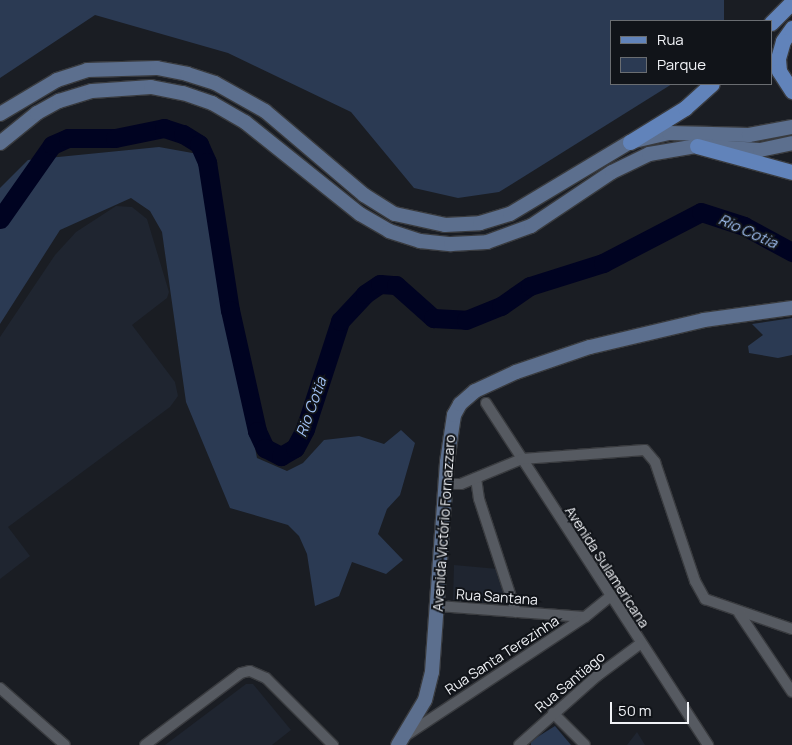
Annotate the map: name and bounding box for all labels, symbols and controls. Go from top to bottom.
legend [610,20,772,85]
text: Rua [657,29,684,50]
text: Parque [657,54,706,75]
water label: Rio Cotia [716,210,780,252]
water label: Rio Cotia [292,375,330,439]
street label: Avenida Victório Fornazzaro [429,434,459,612]
street label: Avenida Sulamericana [561,503,653,631]
street label: Rua Santana [456,586,538,608]
street label: Rua Santa Terezinha [442,612,562,698]
street label: Rua Santiago [532,648,608,716]
scale bar [612,692,691,724]
text: 50 m [618,700,652,721]

